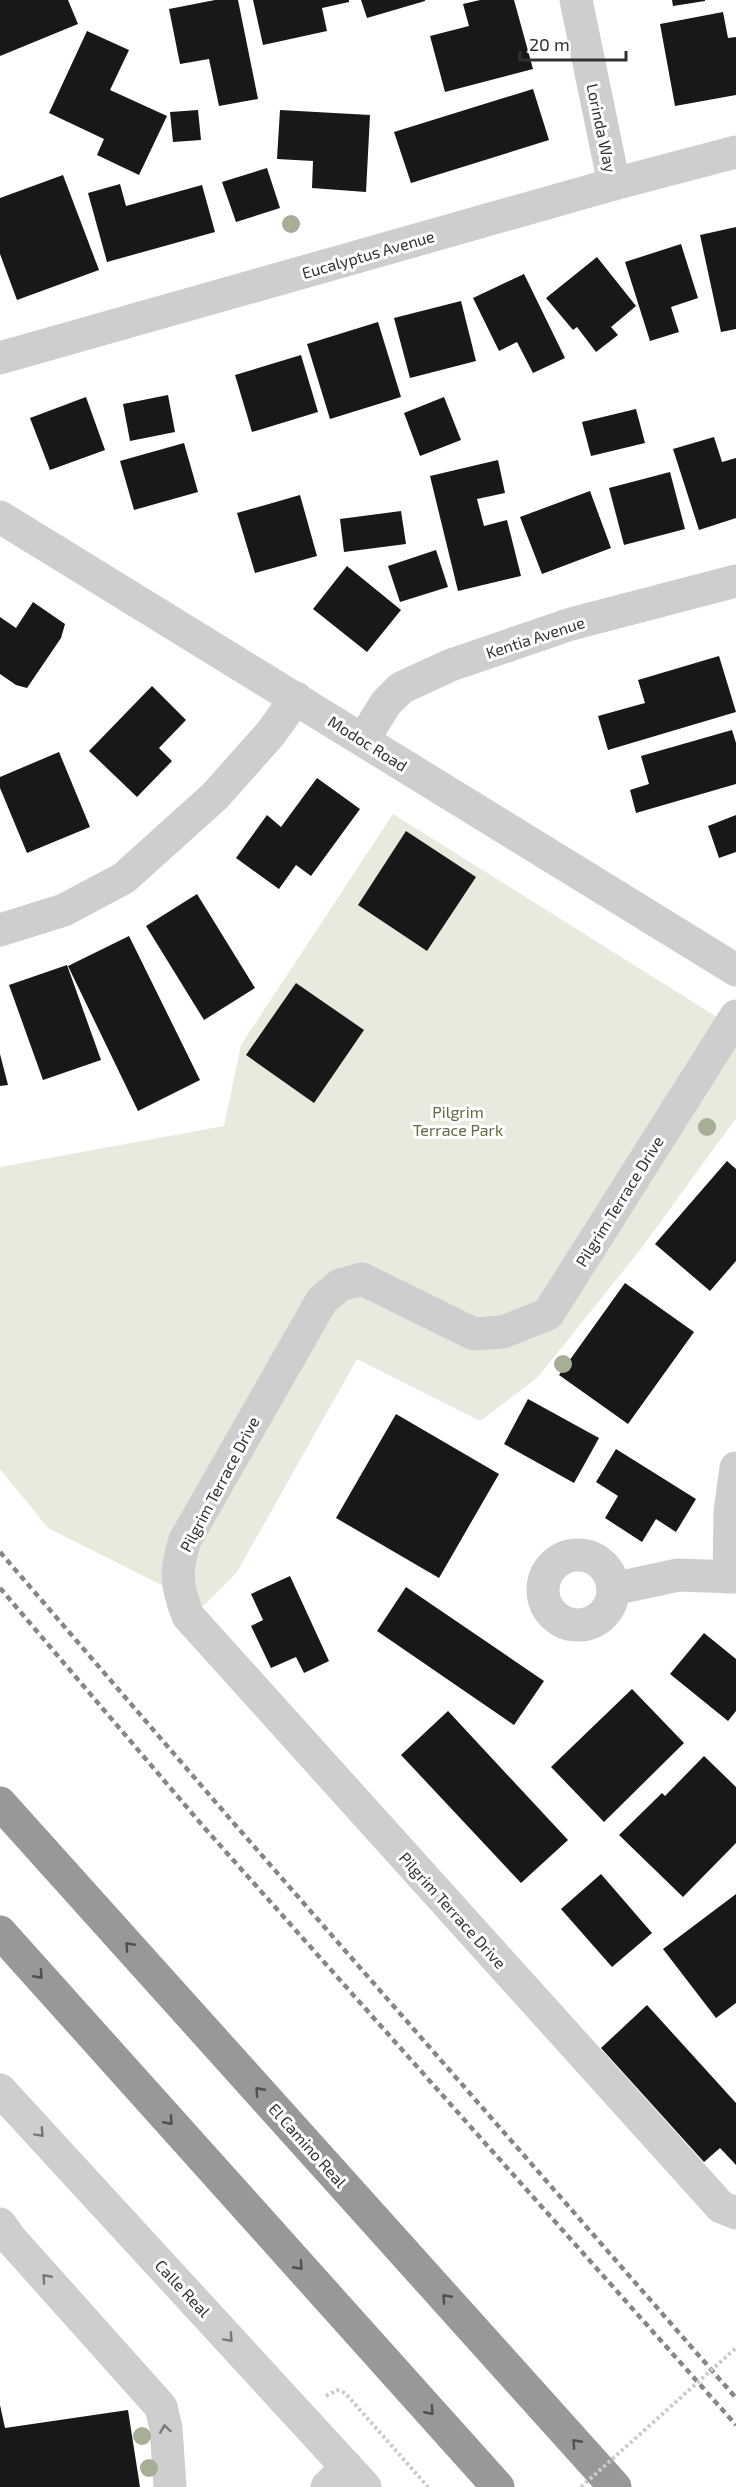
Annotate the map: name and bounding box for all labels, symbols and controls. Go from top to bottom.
scale bar [520,24,626,62]
text: 20 m [529,33,570,55]
street label: Lorinda Way [583,82,621,175]
street label: Eucalyptus Avenue [300,226,436,282]
street label: Kentia Avenue [483,612,587,662]
street label: Modoc Road [325,711,411,775]
park label: Pilgrim Terrace Park [413,1102,503,1139]
street label: Pilgrim Terrace Drive [571,1132,667,1270]
street label: Pilgrim Terrace Drive [175,1413,263,1555]
street label: Pilgrim Terrace Drive [396,1848,510,1972]
one-way arrow [125,1942,136,1953]
one-way arrow [32,1969,43,1979]
one-way arrow [255,2087,266,2098]
street label: El Camino Real [265,2099,351,2191]
one-way arrow [162,2114,173,2124]
one-way arrow [33,2126,44,2137]
street label: Calle Real [152,2255,214,2321]
one-way arrow [292,2259,303,2270]
one-way arrow [42,2275,53,2285]
one-way arrow [442,2294,453,2305]
one-way arrow [222,2331,233,2342]
one-way arrow [423,2404,434,2415]
one-way arrow [160,2424,172,2433]
one-way arrow [572,2440,583,2450]

